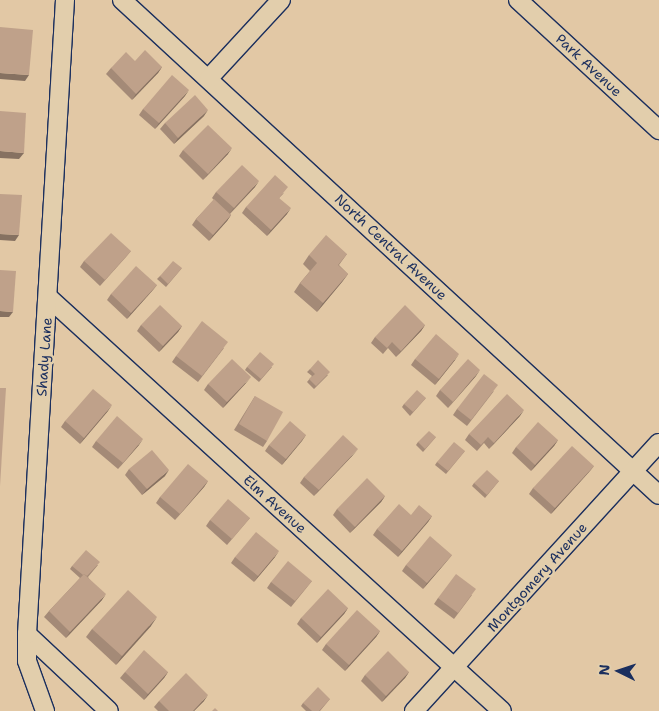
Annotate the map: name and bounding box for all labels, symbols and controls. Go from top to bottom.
street label: Park Avenue [552,30,626,100]
street label: North Central Avenue [331,191,451,303]
street label: Shady Lane [33,317,55,397]
street label: Elm Avenue [240,471,310,537]
street label: Montgomery Avenue [484,519,590,635]
north arrow [594,646,644,696]
text: N [595,664,613,676]

